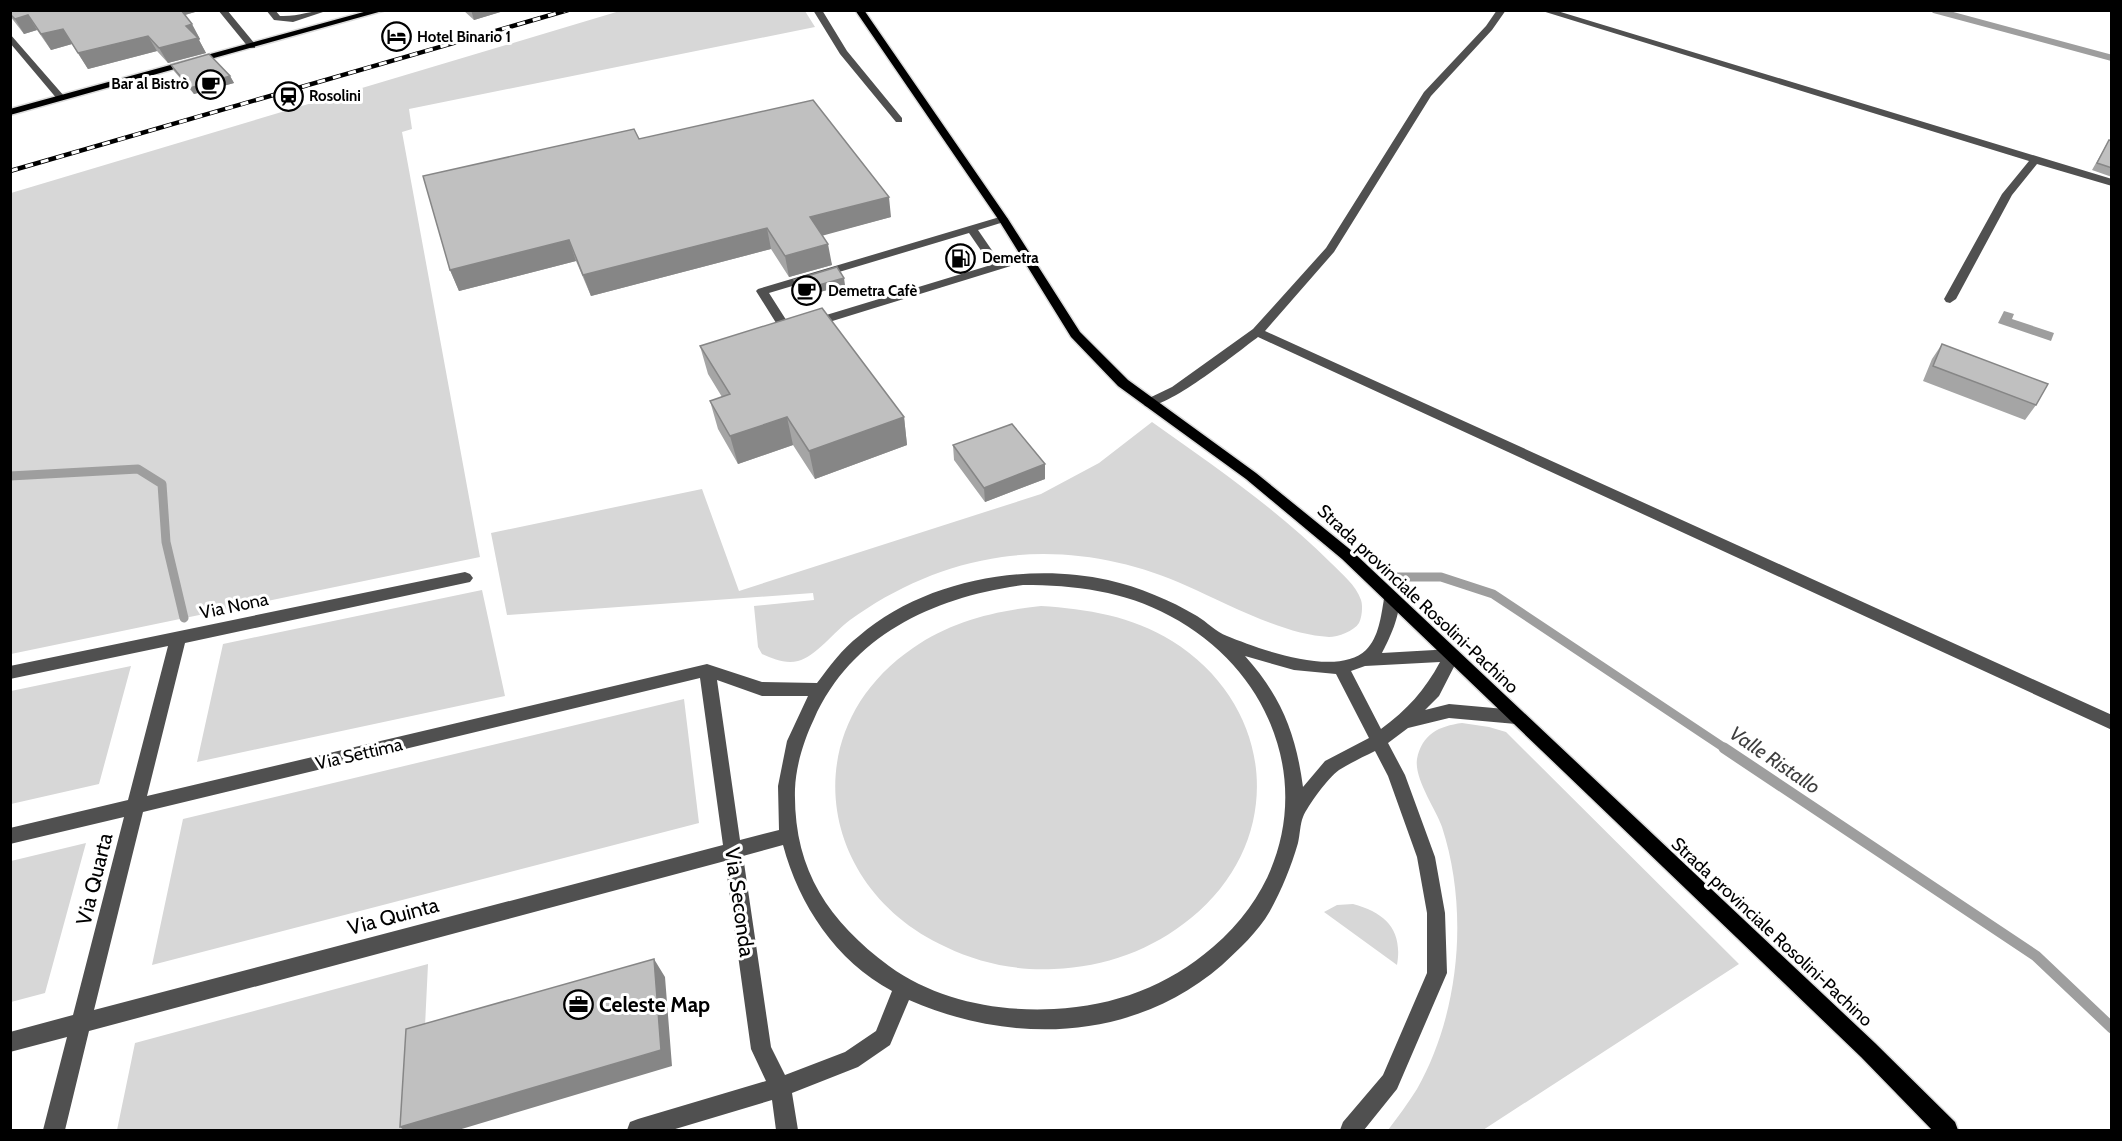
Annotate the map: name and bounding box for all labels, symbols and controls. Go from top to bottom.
hotel icon: Hotel Binario 1 [380,21,412,53]
place label: Hotel Binario 1 [417,28,511,46]
cafe icon: Bar al Bistrò [194,68,226,100]
place label: Bar al Bistrò [111,75,189,93]
station icon: Rosolini [272,80,304,112]
place label: Rosolini [309,87,361,105]
fuel station icon: Demetra [945,242,977,274]
place label: Demetra [982,249,1039,267]
cafe icon: Demetra Cafè [791,275,823,307]
place label: Demetra Cafè [828,282,918,300]
street label: Strada provinciale Rosolini-Pachino [1313,500,1523,698]
street label: Via Nona [198,588,271,624]
water label: Valle Ristallo [1725,721,1825,799]
street label: Via Settima [313,733,405,775]
street label: Via Quarta [71,830,117,928]
street label: Strada provinciale Rosolini-Pachino [1667,833,1877,1031]
street label: Via Seconda [720,846,760,958]
street label: Via Quinta [345,892,441,940]
office icon: Celeste Map [562,988,594,1020]
place label: Celeste Map [599,992,710,1017]

